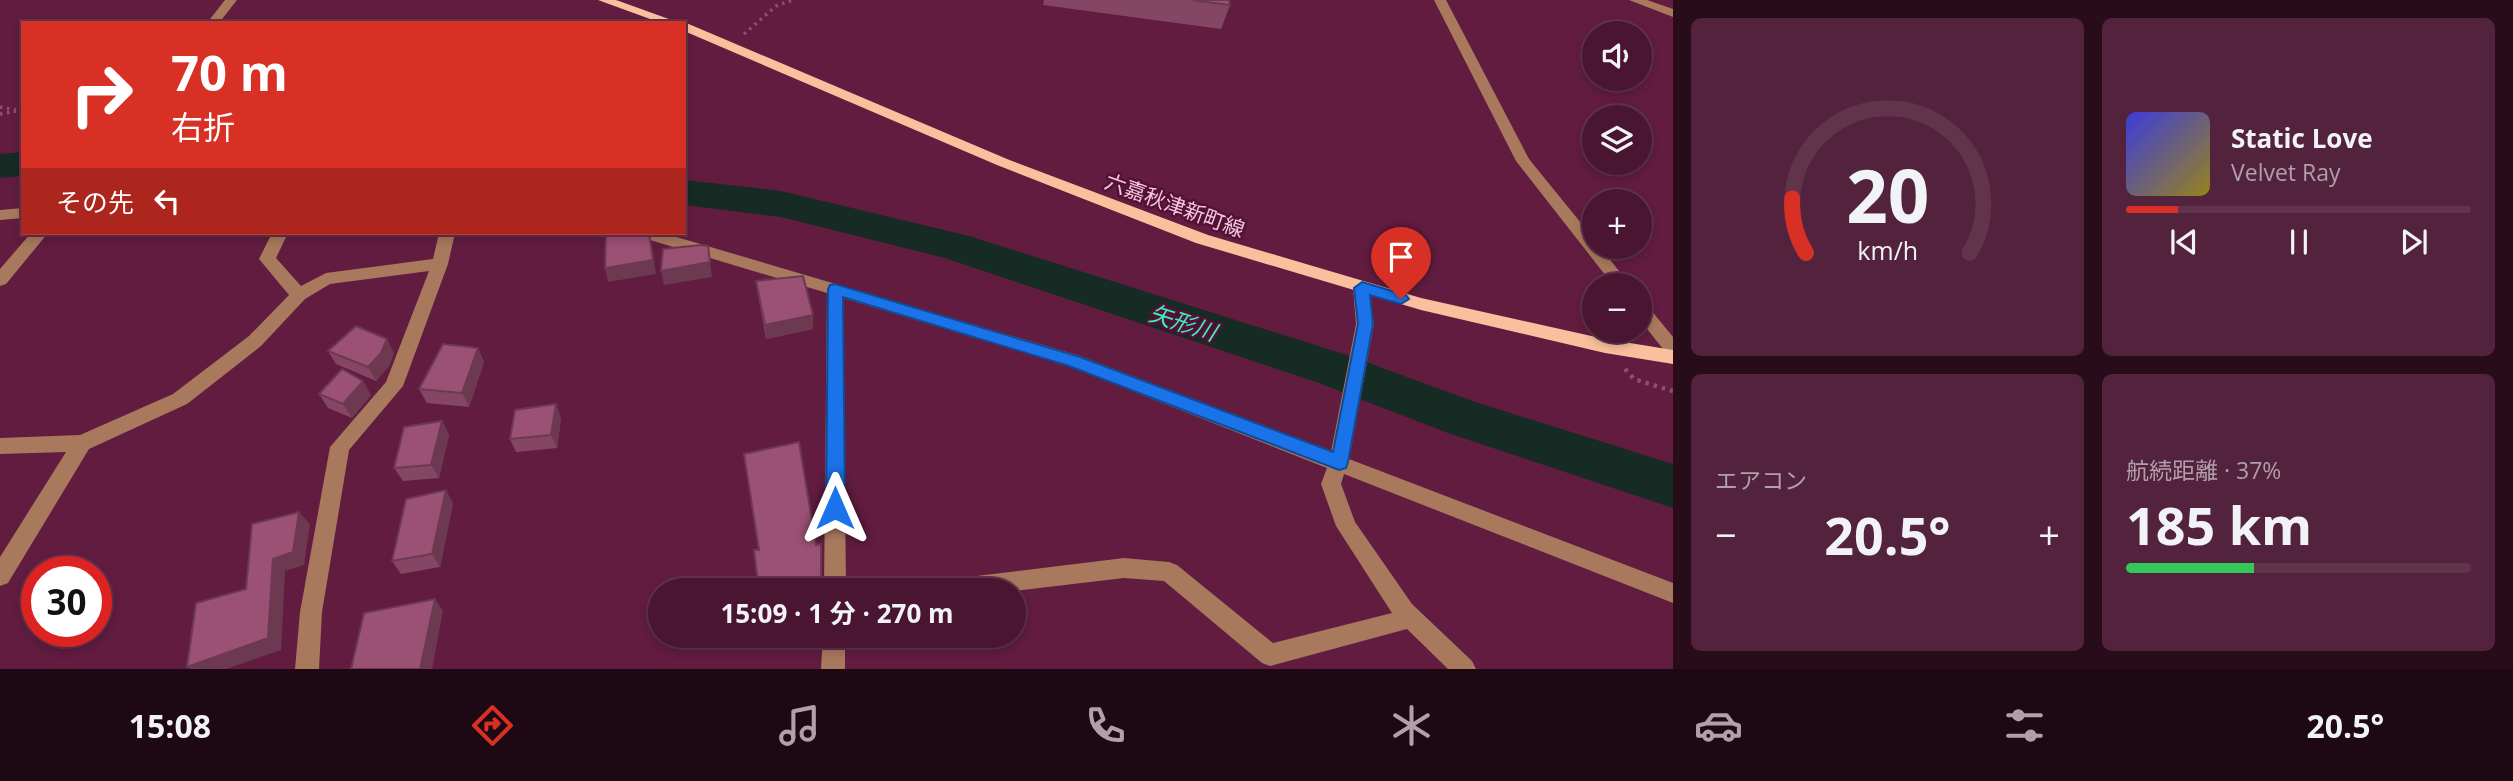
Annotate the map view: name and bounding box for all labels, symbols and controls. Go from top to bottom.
map controls [1582,21,1652,343]
button: sound [1582,21,1652,91]
text: 70 m [171,39,288,105]
icon: right [56,49,147,140]
text: 右折 [171,105,235,148]
button: layers [1582,105,1652,175]
text: Static Love [2231,120,2373,156]
text: 20 [1846,145,1929,244]
text: Velvet Ray [2231,156,2341,188]
street label: 六嘉秋津新町線 [1101,167,1249,243]
icon: left [148,182,186,220]
text: その先 [56,184,134,220]
button: + [1582,189,1652,259]
icon: previous [2165,223,2203,261]
icon: pause [2280,223,2318,261]
icon: next [2395,223,2433,261]
pin [1371,227,1431,299]
text: km/h [1857,233,1918,267]
icon: arrive [1382,238,1420,276]
button: − [1582,273,1652,343]
water label: 矢形川 [1145,296,1224,349]
text: 航続距離 · 37% [2126,454,2281,486]
text: エアコン [1715,464,1807,496]
position arrow [798,471,872,545]
text: 185 km [2126,489,2312,560]
text: 20.5° [1824,499,1951,570]
text: − [1715,508,1737,560]
text: + [2038,508,2060,560]
speed limit sign: 30 [21,556,112,647]
text: 15:09 · 1 分 · 270 m [720,595,954,631]
icon: directions [468,701,517,750]
icon: music [775,701,824,750]
icon: phone [1081,701,1130,750]
icon: climate [1387,701,1436,750]
icon: car [1694,701,1743,750]
icon: filters [2000,701,2049,750]
text: 15:08 [129,704,211,747]
text: 20.5° [2307,704,2384,747]

